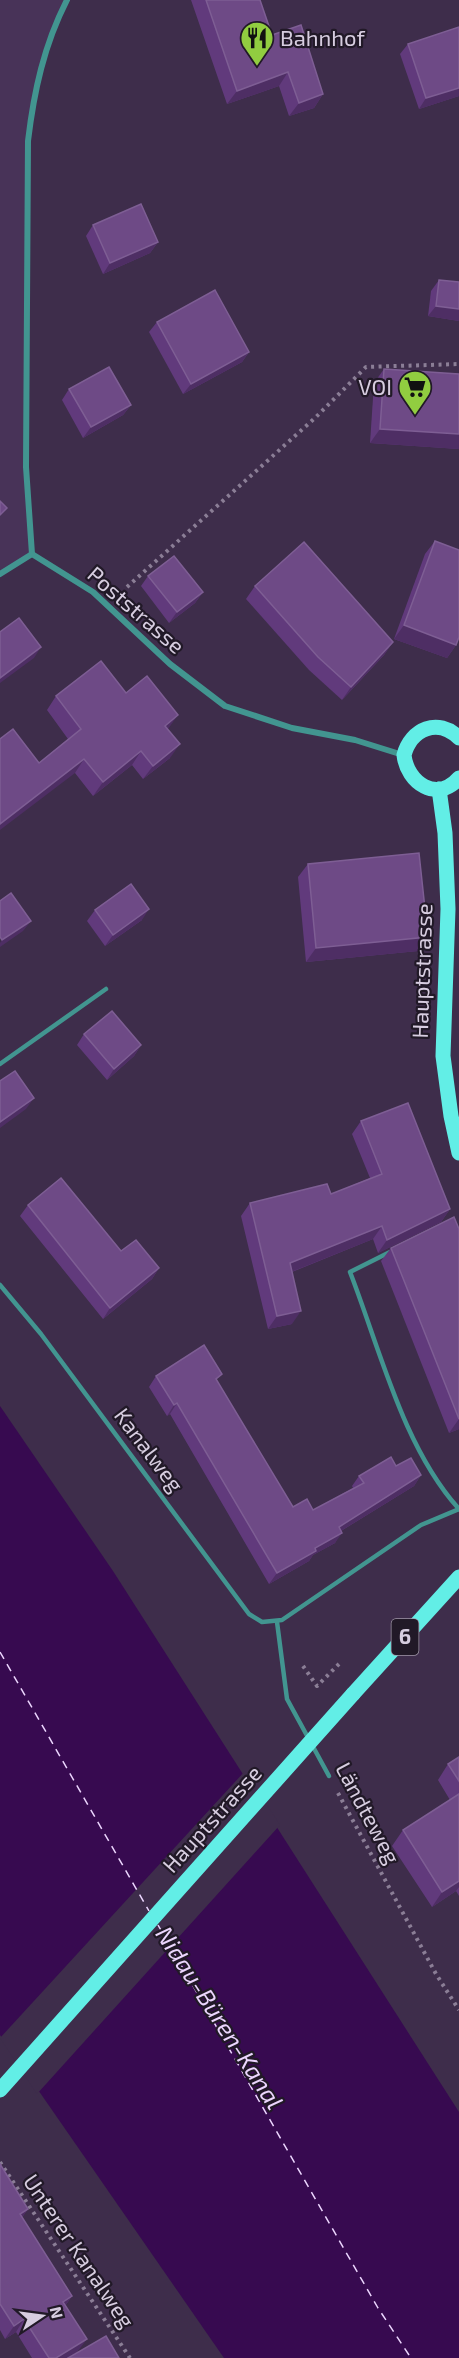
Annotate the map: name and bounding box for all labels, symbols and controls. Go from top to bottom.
restaurant icon: Bahnhof [239,20,275,67]
place label: Bahnhof [280,24,366,50]
supermarket icon: VOI [397,369,433,416]
place label: VOI [358,373,392,399]
street label: Poststrasse [83,560,190,658]
street label: Hauptstrasse [406,903,436,1039]
street label: Kanalweg [110,1402,190,1496]
road number: 6 [392,1619,418,1655]
street label: Ländteweg [331,1757,406,1868]
street label: Hauptstrasse [156,1759,266,1877]
water label: Nidau-Büren-Kanal [150,1920,290,2114]
street label: Unterer Kanalweg [19,2169,141,2332]
north arrow [12,2286,72,2346]
text: N [47,2305,68,2320]

